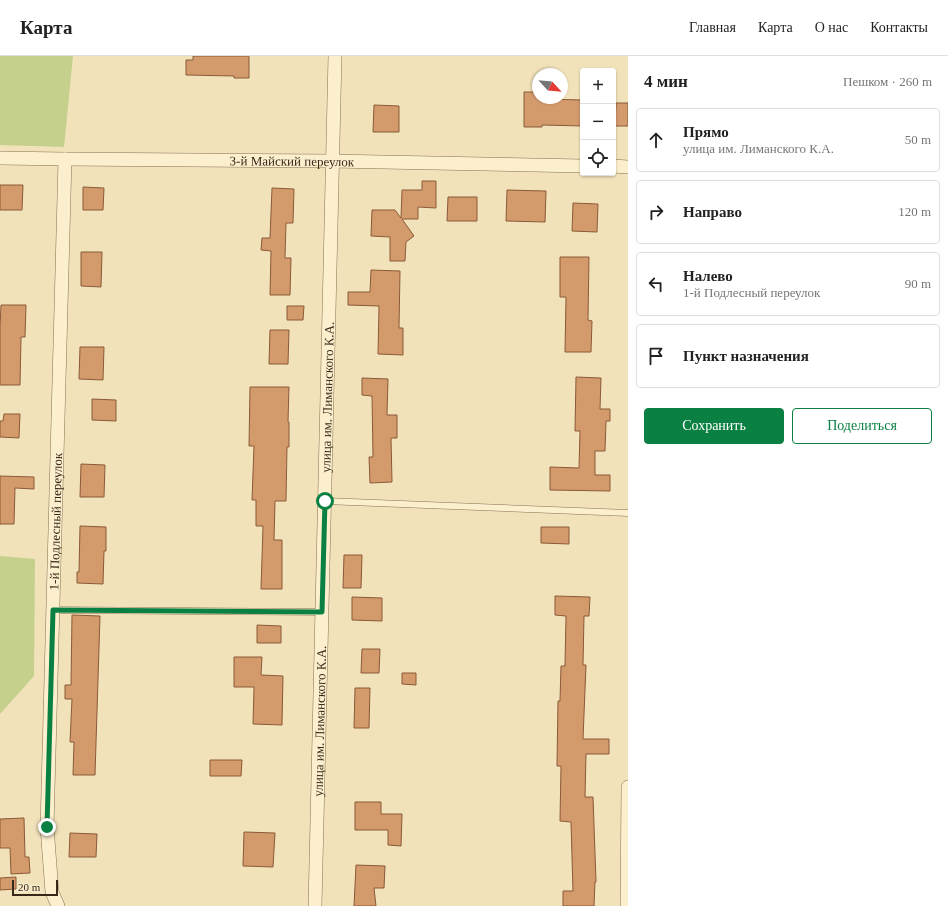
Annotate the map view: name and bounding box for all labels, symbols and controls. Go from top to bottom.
text: Карта [20,17,72,38]
text: Главная [689,20,736,35]
text: Карта [758,20,793,35]
text: О нас [815,20,848,35]
text: Контакты [870,20,928,35]
north arrow [532,68,568,104]
map controls [580,68,616,176]
button: + [580,68,616,104]
text: 4 мин [644,72,688,91]
text: Пешком · 260 m [843,74,932,89]
button: − [580,104,616,140]
text: Прямо [683,124,729,140]
icon: ahead [645,129,667,151]
text: 50 m [905,132,931,147]
button: locate [580,140,616,176]
text: улица им. Лиманского К.А. [683,141,834,156]
street label: 3-й Майский переулок [230,153,355,169]
icon: right [645,201,667,223]
text: Направо [683,204,742,220]
text: 120 m [898,204,931,219]
text: Налево [683,268,733,284]
icon: left [645,273,667,295]
text: 90 m [905,276,931,291]
text: 1-й Подлесный переулок [683,285,820,300]
street label: улица им. Лиманского К.А. [318,321,337,473]
icon: arrive [645,345,667,367]
text: Пункт назначения [683,348,809,364]
button: Сохранить [644,408,784,444]
button: Поделиться [792,408,932,444]
street label: 1-й Подлесный переулок [46,452,65,590]
route start [316,492,334,510]
street label: улица им. Лиманского К.А. [311,645,329,797]
route end [38,818,56,836]
scale bar [12,878,58,897]
text: 20 m [18,881,40,893]

